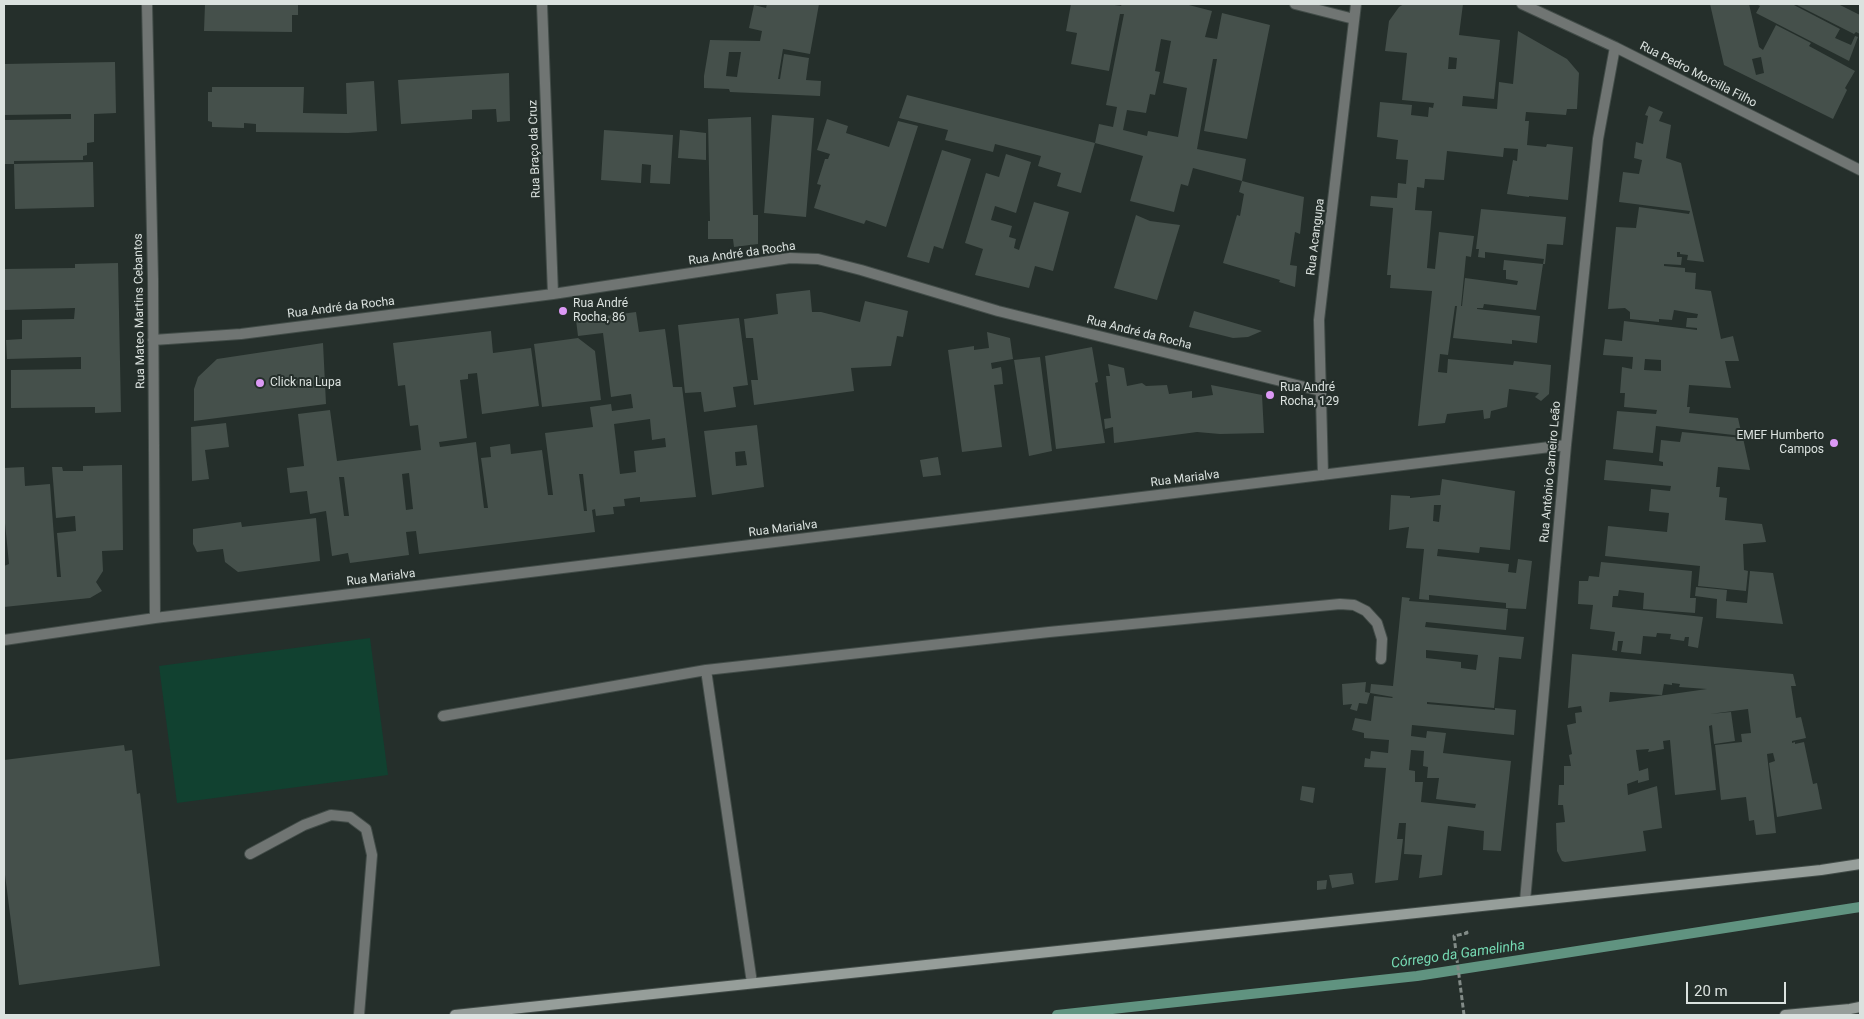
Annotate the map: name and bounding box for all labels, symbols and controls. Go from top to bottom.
street label: Rua Pedro Morcilla Filho [1637,39,1759,111]
street label: Rua Braço da Cruz [526,100,544,198]
street label: Rua Acangupa [1304,198,1328,276]
street label: Rua Mateo Martins Cebantos [131,233,149,389]
street label: Rua André da Rocha [688,239,796,269]
street label: Rua André da Rocha [287,294,395,322]
place label: Rua André Rocha, 86 [573,297,628,325]
marker: Rua André Rocha, 86 [557,305,569,317]
street label: Rua André da Rocha [1085,313,1193,353]
place label: Click na Lupa [270,376,341,390]
marker: Click na Lupa [254,377,266,389]
place label: Rua André Rocha, 129 [1280,381,1339,409]
marker: Rua André Rocha, 129 [1264,389,1276,401]
street label: Rua Antônio Carneiro Leão [1538,401,1564,543]
place label: EMEF Humberto Campos [1736,429,1824,457]
marker: EMEF Humberto Campos [1828,437,1840,449]
street label: Rua Marialva [1150,468,1220,490]
street label: Rua Marialva [748,518,818,540]
street label: Rua Marialva [346,567,416,589]
water label: Córrego da Gamelinha [1390,937,1526,973]
scale bar [1689,972,1789,1004]
text: 20 m [1694,982,1728,1000]

